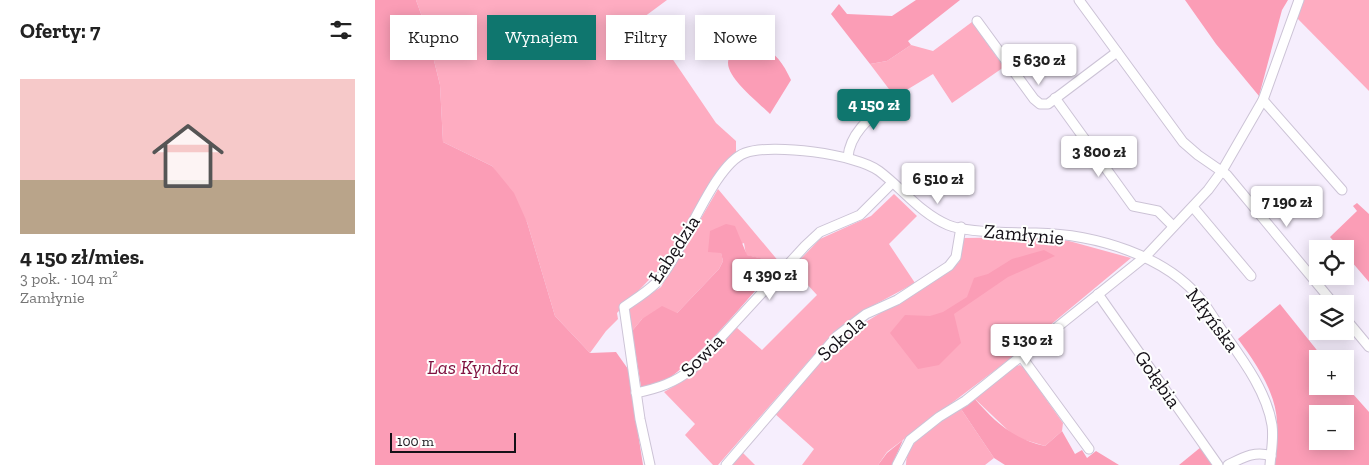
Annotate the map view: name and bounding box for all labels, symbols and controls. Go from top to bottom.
chip: Kupno [390,15,477,60]
chip: Wynajem [487,15,596,60]
chip: Filtry [606,15,685,60]
chip: Nowe [695,15,775,60]
icon: filters [327,16,355,44]
text: Oferty: 7 [20,18,100,43]
pin: 5 630 zł [987,44,1091,86]
text: 5 630 zł [1013,50,1065,69]
pin: 4 150 zł [822,88,926,131]
text: 4 150 zł [848,95,900,114]
icon: home [143,111,233,201]
pin: 3 800 zł [1047,136,1151,178]
text: 3 800 zł [1072,142,1126,161]
pin: 6 510 zł [886,162,990,205]
text: 6 510 zł [913,169,963,188]
pin: 7 190 zł [1235,186,1339,228]
text: 7 190 zł [1262,192,1312,211]
street label: Łabędzia [643,210,705,287]
street label: Zamłynie [983,219,1065,249]
map controls [1309,240,1354,450]
button: locate [1309,240,1354,285]
text: 4 150 zł/mies. [20,244,144,269]
pin: 4 390 zł [718,258,822,301]
text: 4 390 zł [743,265,797,284]
text: 3 pok. · 104 m² [20,269,118,288]
street label: Młyńska [1181,283,1245,357]
text: Zamłynie [20,288,84,307]
button: layers [1309,295,1354,340]
street label: Sokola [812,310,870,366]
pin: 5 130 zł [975,324,1079,366]
street label: Sowia [675,328,729,382]
text: 5 130 zł [1002,330,1052,349]
street label: Gołębia [1130,346,1187,413]
button: + [1309,350,1354,395]
park label: Las Kyndra [427,355,519,379]
button: − [1309,405,1354,450]
scale bar [390,430,516,453]
text: 100 m [397,433,434,450]

